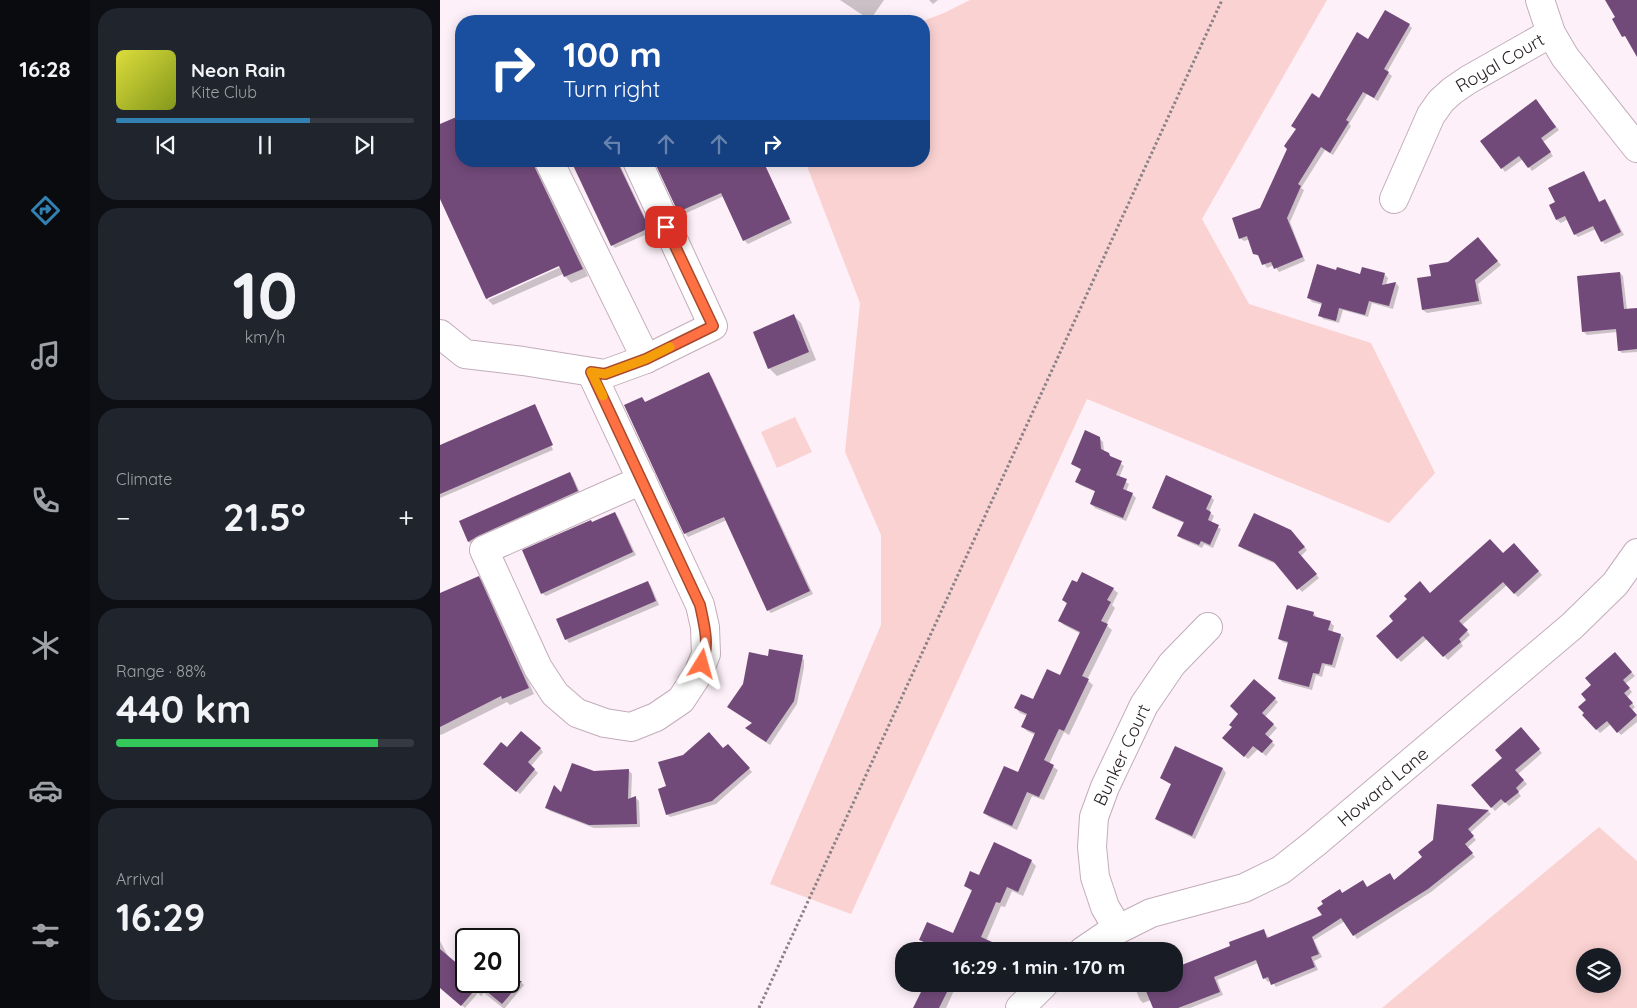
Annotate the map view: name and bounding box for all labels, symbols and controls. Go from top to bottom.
street label: Royal Court [1451,28,1548,97]
text: 100 m [563,32,662,76]
icon: right [480,35,545,100]
text: 16:28 [19,55,71,83]
text: Neon Rain [191,58,286,82]
text: Turn right [563,75,660,103]
text: Kite Club [191,82,257,102]
icon: left [599,130,627,158]
icon: ahead [652,130,680,158]
icon: ahead [705,130,733,158]
icon: right [758,130,786,158]
icon: previous [152,131,180,159]
icon: pause [251,131,279,159]
icon: next [350,131,378,159]
icon: directions [28,193,63,228]
pin [645,206,687,248]
icon: arrive [652,213,680,241]
text: 10 [232,254,298,335]
text: km/h [245,327,285,347]
icon: music [28,338,63,373]
text: Climate [116,469,172,489]
icon: phone [28,483,63,518]
text: 21.5° [223,493,306,541]
text: − [116,500,131,535]
text: + [398,500,414,535]
icon: climate [28,628,63,663]
position arrow [675,637,727,689]
text: Range · 88% [116,661,206,681]
text: 440 km [116,685,251,733]
street label: Bunker Court [1088,700,1155,809]
street label: Howard Lane [1332,742,1433,831]
icon: car [28,773,63,808]
text: Arrival [116,869,164,889]
text: 16:29 [116,893,205,941]
icon: filters [28,918,63,953]
speed limit sign: 20 [455,928,520,993]
map controls [1576,948,1621,993]
button: layers [1576,948,1621,993]
text: 16:29 · 1 min · 170 m [953,955,1125,979]

